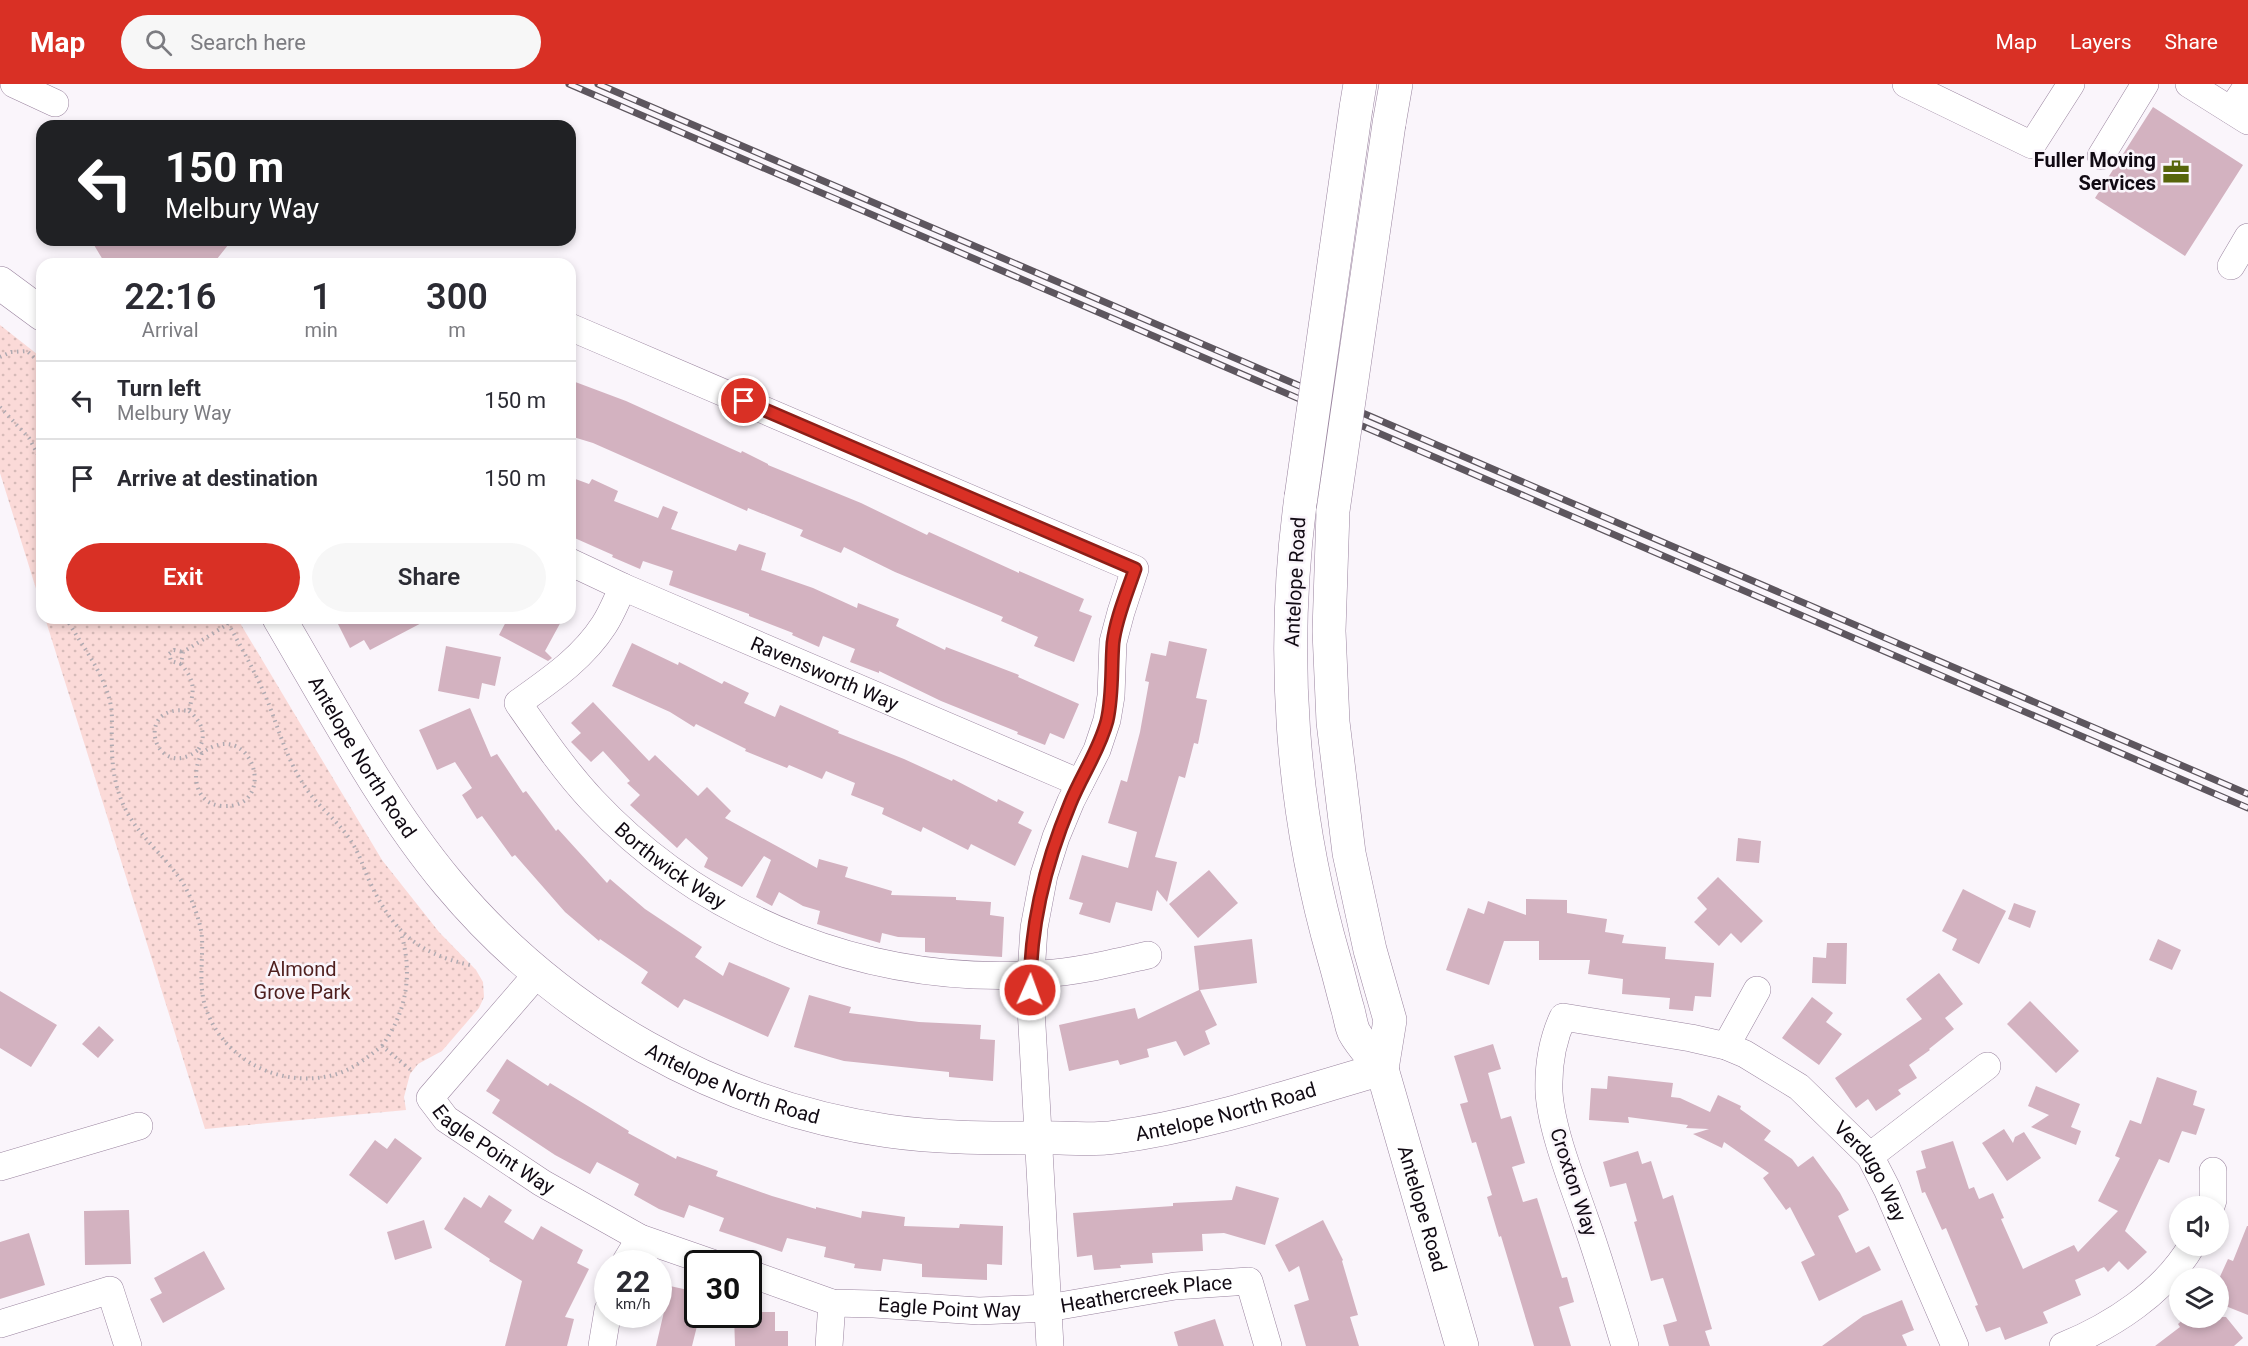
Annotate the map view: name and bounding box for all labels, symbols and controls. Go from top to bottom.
search box [121,15,541,69]
text: Map [30,26,85,59]
icon: search [142,26,175,59]
text: Search here [190,30,306,55]
text: Map [1995,30,2037,54]
text: Layers [2070,30,2131,54]
text: Share [2164,30,2218,54]
text: 150 m [165,143,284,192]
icon: left [66,144,144,222]
place label: Fuller Moving Services [2034,148,2156,195]
office icon: Fuller Moving Services [2161,157,2191,187]
text: Melbury Way [165,193,319,225]
text: 22:16 [124,276,216,318]
text: 1 [311,276,331,318]
text: 300 [426,276,488,318]
text: Arrival [142,318,199,342]
text: min [304,318,338,342]
text: m [448,318,466,342]
pin [718,375,769,426]
text: Turn left [117,376,201,401]
icon: left [66,384,99,417]
icon: arrive [727,384,760,417]
text: 150 m [484,388,546,413]
text: Melbury Way [117,401,231,425]
icon: arrive [66,462,99,495]
text: Arrive at destination [117,466,318,491]
text: 150 m [484,466,546,491]
street label: Antelope Road [1280,516,1310,648]
button: Exit [66,543,300,612]
button: Share [312,543,546,612]
street label: Ravensworth Way [747,631,903,716]
street label: Antelope North Road [303,672,421,843]
street label: Borthwick Way [610,817,731,914]
park label: Almond Grove Park [254,957,351,1004]
position arrow [998,958,1062,1022]
street label: Antelope North Road [642,1038,822,1129]
street label: Antelope North Road [1134,1077,1319,1146]
street label: Eagle Point Way [427,1100,559,1200]
street label: Verdugo Way [1829,1116,1912,1226]
street label: Croxton Way [1545,1125,1603,1240]
street label: Antelope Road [1393,1143,1452,1275]
map controls [2169,1196,2229,1328]
button: sound [2169,1196,2229,1256]
speed limit sign: 30 [684,1250,762,1328]
text: 22 [616,1264,650,1299]
button: layers [2169,1268,2229,1328]
street label: Heathercreek Place [1059,1270,1233,1318]
street label: Eagle Point Way [878,1292,1022,1323]
text: km/h [615,1295,651,1313]

